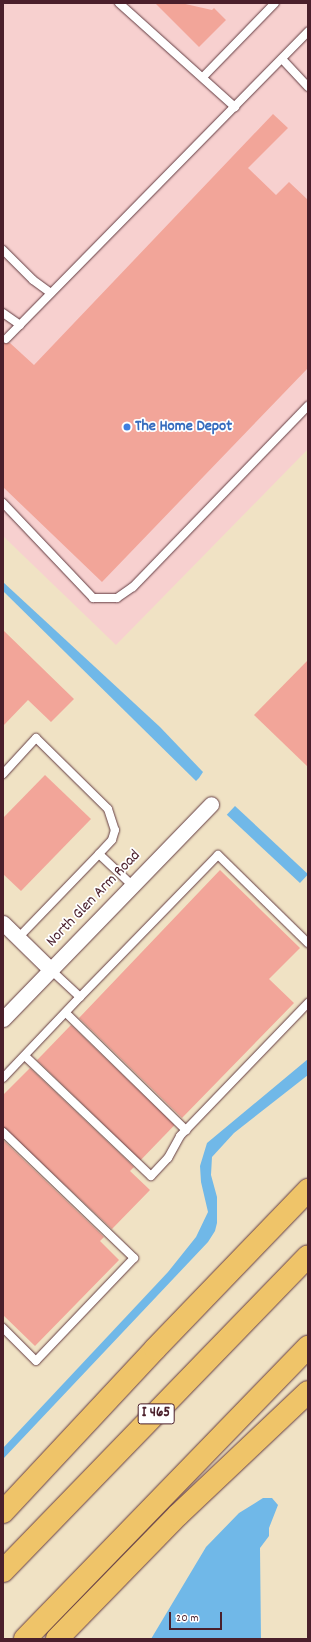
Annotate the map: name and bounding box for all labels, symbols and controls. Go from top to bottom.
place label: The Home Depot [135,417,232,437]
marker: The Home Depot [122,422,132,432]
street label: North Glen Arm Road [43,847,145,951]
road number: I 465 [137,1401,175,1427]
scale bar [171,1604,224,1630]
text: 20 m [176,1610,199,1627]

